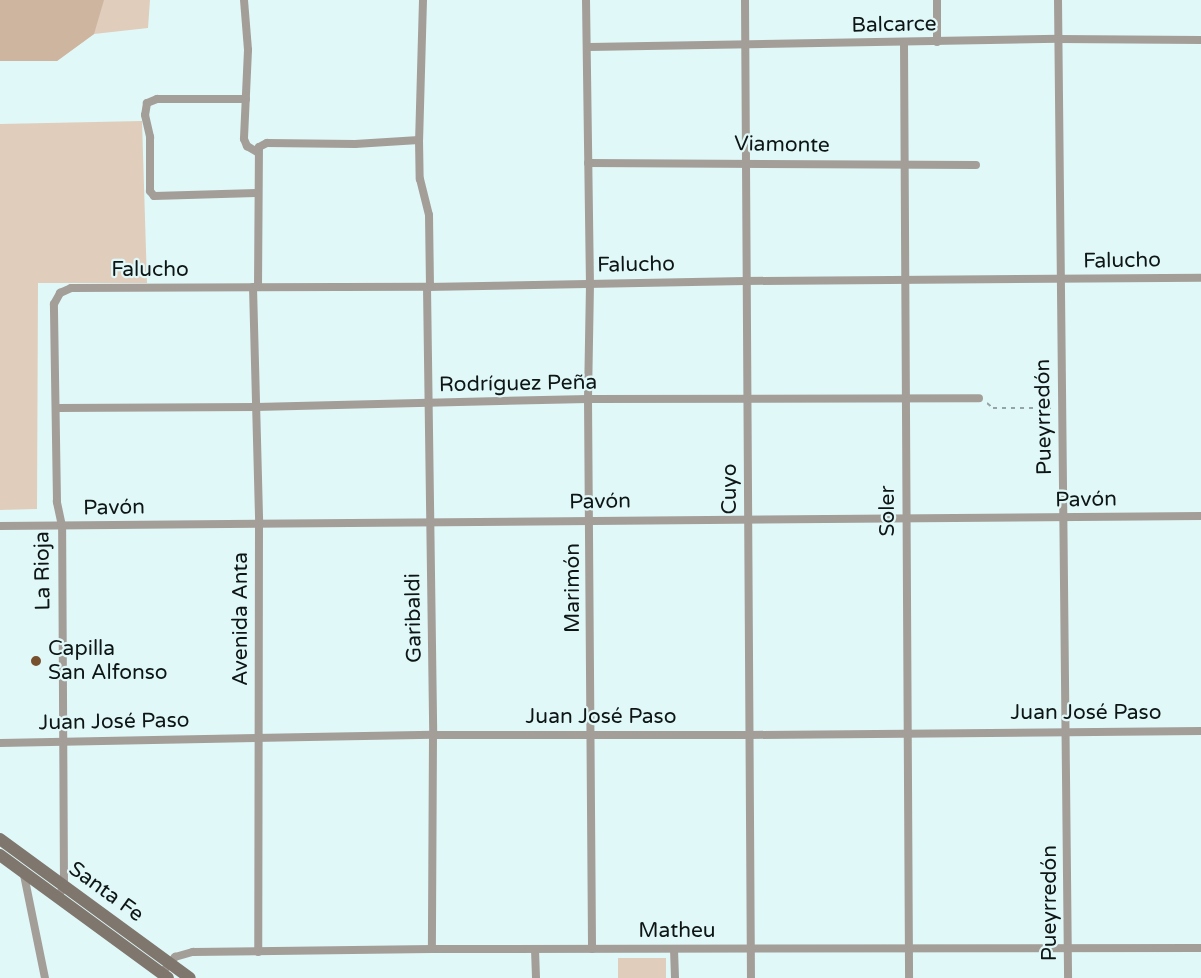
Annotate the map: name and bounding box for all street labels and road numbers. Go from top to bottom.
street label: Balcarce [851,12,937,38]
street label: Viamonte [734,132,830,158]
street label: Falucho [1083,248,1161,274]
street label: Falucho [597,252,675,278]
street label: Falucho [111,257,189,283]
street label: Pueyrredón [1030,359,1058,475]
street label: Rodríguez Peña [439,370,597,398]
street label: Cuyo [717,463,743,515]
street label: Soler [875,486,901,536]
street label: Pavón [1055,487,1117,513]
street label: Pavón [569,489,631,515]
street label: Pavón [83,495,145,521]
street label: La Rioja [30,531,56,611]
street label: Marimón [560,543,586,633]
street label: Avenida Anta [228,552,254,686]
street label: Garibaldi [401,573,427,663]
street label: Juan José Paso [1011,700,1161,726]
street label: Juan José Paso [526,704,676,730]
street label: Juan José Paso [38,708,190,736]
street label: Pueyrredón [1037,845,1063,961]
street label: Santa Fe [64,856,148,928]
street label: Matheu [638,918,716,944]

